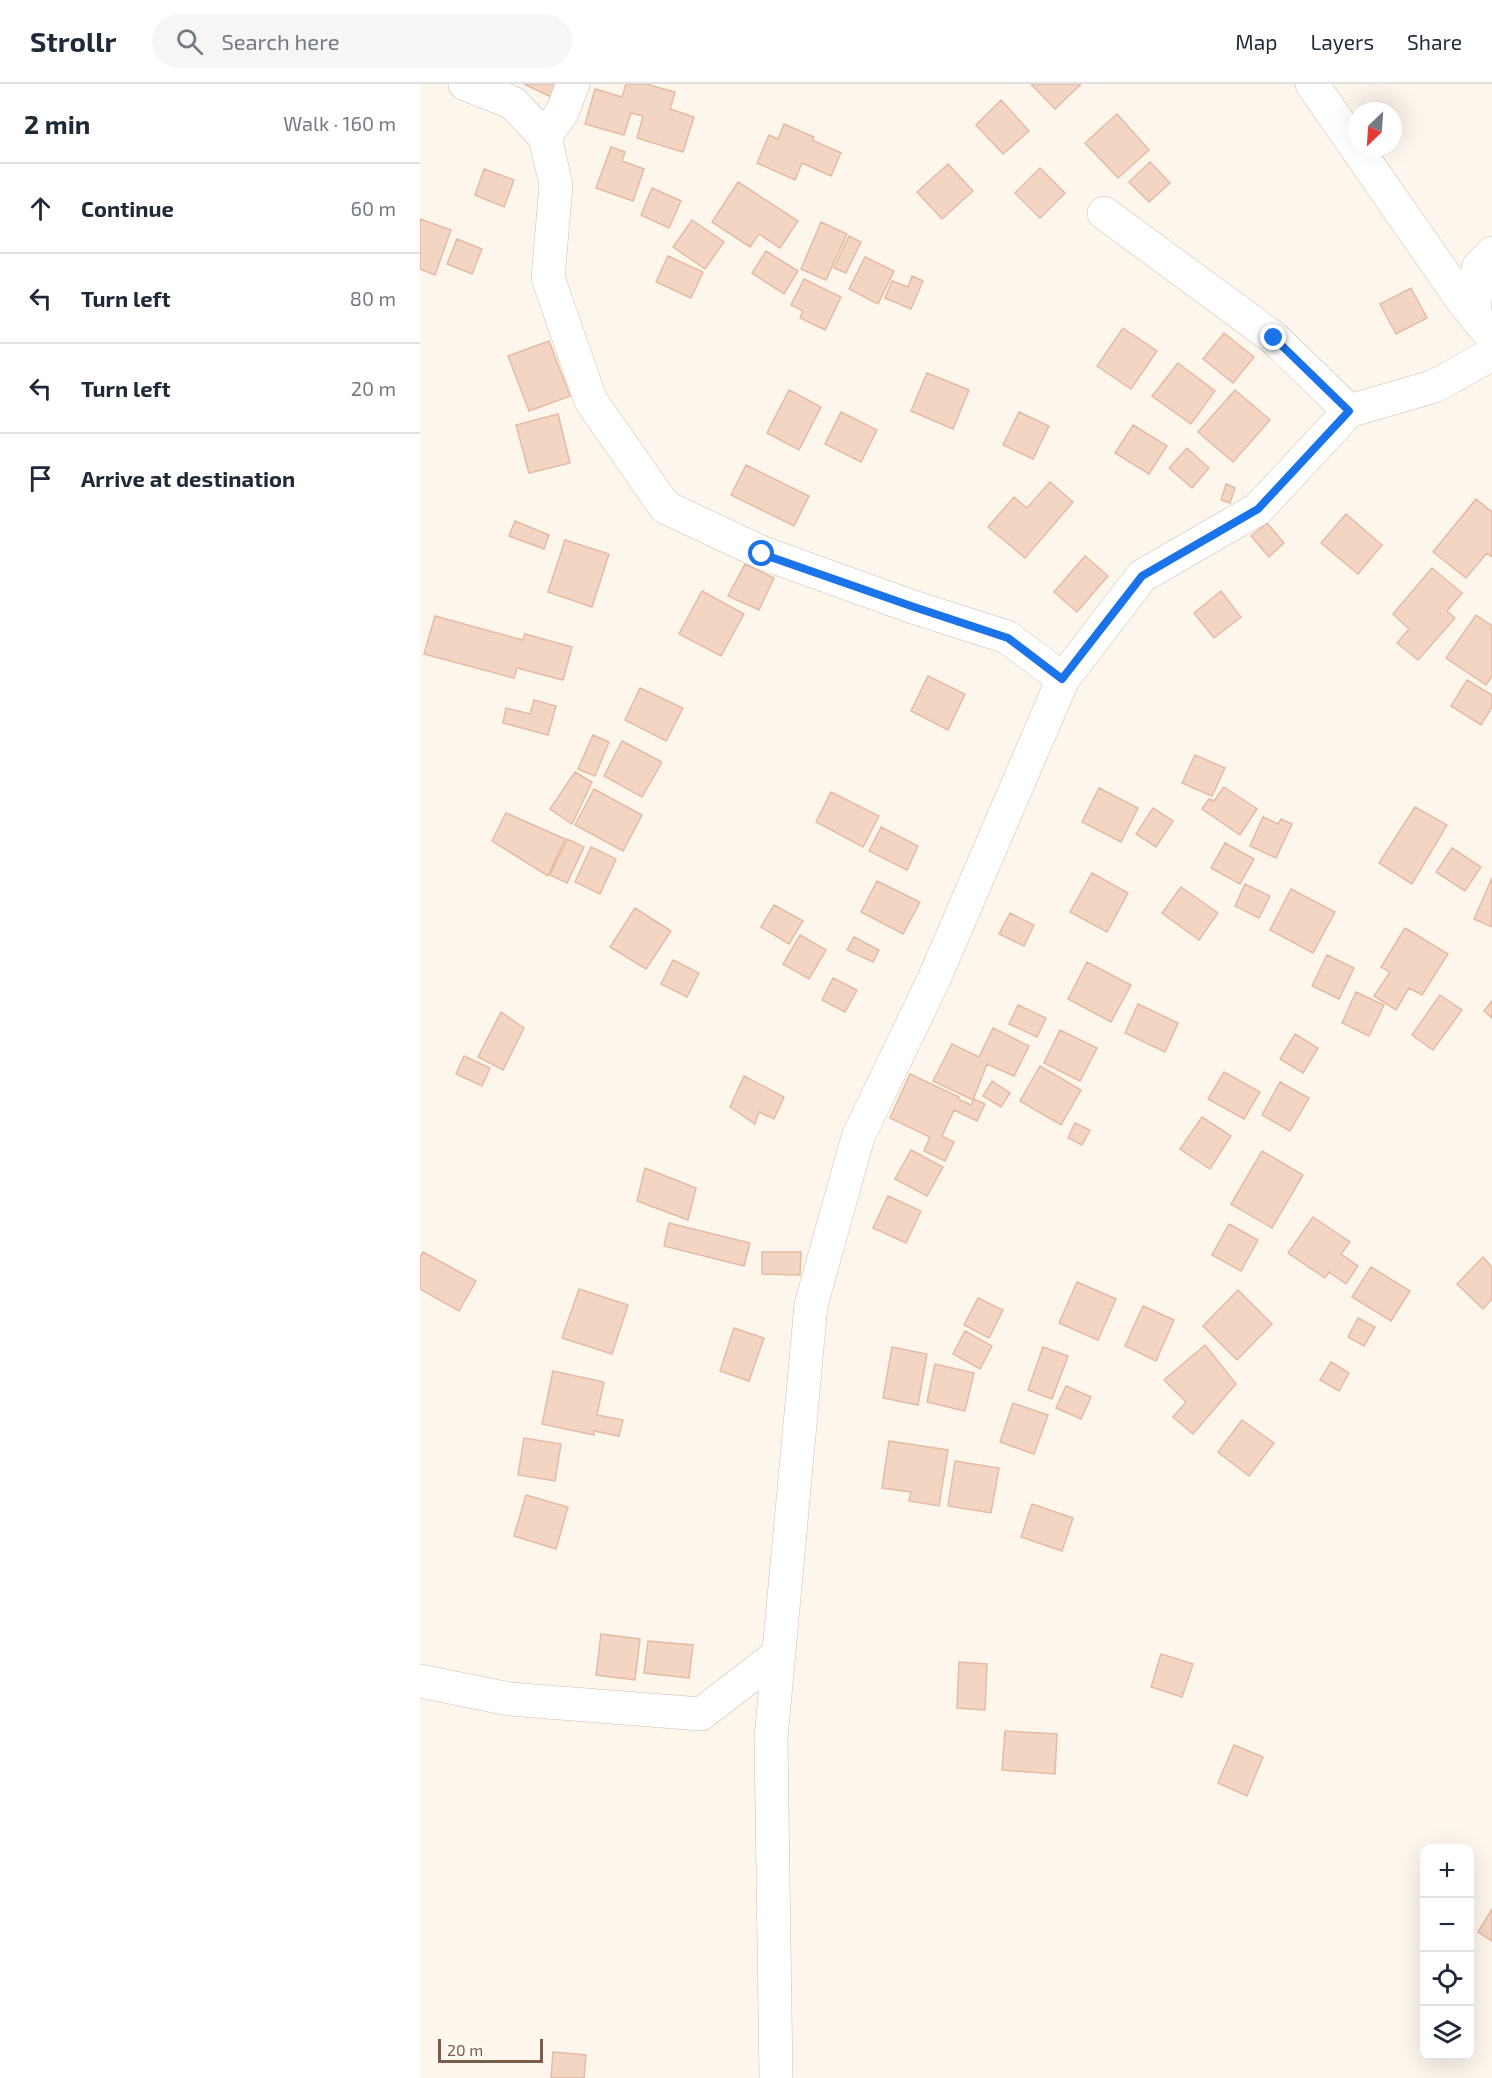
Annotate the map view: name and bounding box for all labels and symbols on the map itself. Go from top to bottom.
north arrow [1348,102,1402,156]
route end [1260,324,1286,350]
route start [748,540,774,566]
scale bar [438,2036,543,2064]

